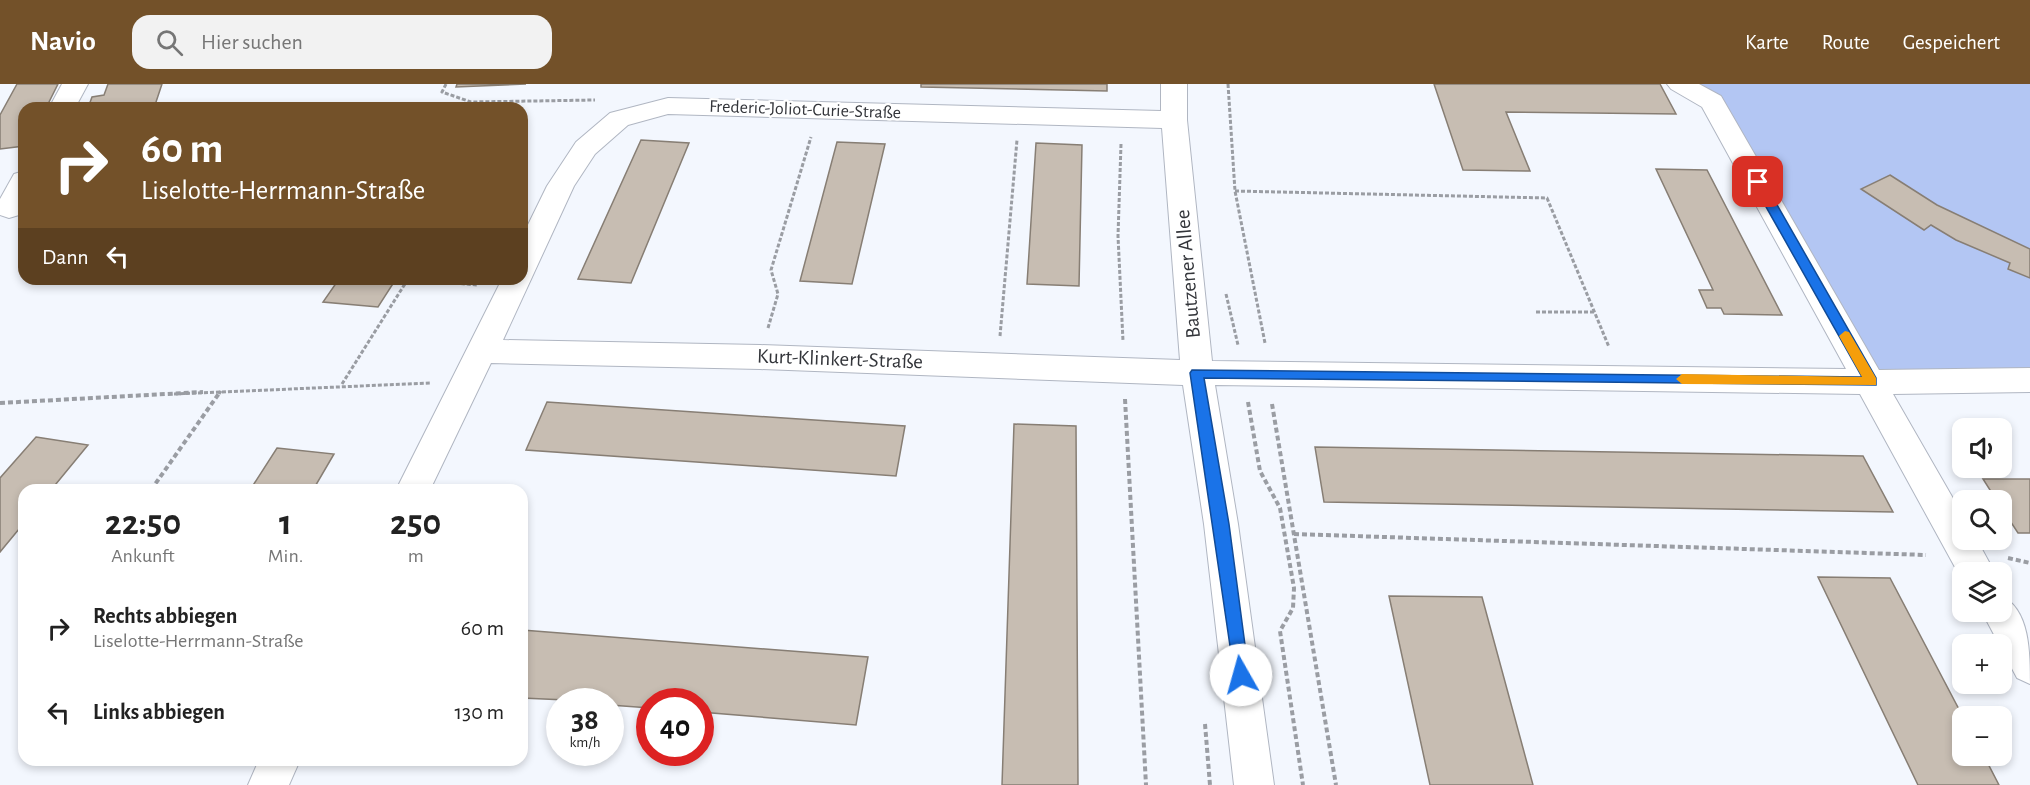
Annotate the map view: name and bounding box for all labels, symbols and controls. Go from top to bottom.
search box [132,15,552,69]
icon: search [153,26,186,59]
text: Navio [30,28,96,56]
text: Hier suchen [201,31,303,53]
text: Karte [1745,32,1789,53]
text: Route [1822,32,1870,53]
text: Gespeichert [1903,32,2000,53]
street label: Frederic-Joliot-Curie-Straße [709,98,901,122]
icon: right [42,126,120,204]
text: 60 m [141,128,223,170]
pin [1732,156,1783,207]
icon: arrive [1741,165,1774,198]
text: Liselotte-Herrmann-Straße [141,177,425,204]
street label: Bautzener Allee [1172,209,1204,339]
icon: left [101,240,134,273]
text: Dann [42,246,89,268]
street label: Kurt-Klinkert-Straße [757,346,923,372]
map controls [1952,418,2012,766]
button: sound [1952,418,2012,478]
button: search [1952,490,2012,550]
text: 22:50 [105,505,181,541]
text: 1 [279,505,292,541]
text: 250 [390,505,441,541]
text: Ankunft [111,546,175,566]
text: Min. [268,546,303,566]
text: m [408,546,424,566]
button: layers [1952,562,2012,622]
text: Rechts abbiegen [93,605,237,627]
icon: right [42,612,75,645]
text: 60 m [461,617,504,639]
text: Liselotte-Herrmann-Straße [93,631,303,651]
button: + [1952,634,2012,694]
position arrow [1209,643,1273,707]
speed limit sign: 40 [636,688,714,766]
icon: left [42,696,75,729]
text: Links abbiegen [93,701,225,723]
text: 130 m [455,701,504,723]
text: 38 [571,705,599,735]
button: − [1952,706,2012,766]
text: km/h [570,735,600,750]

